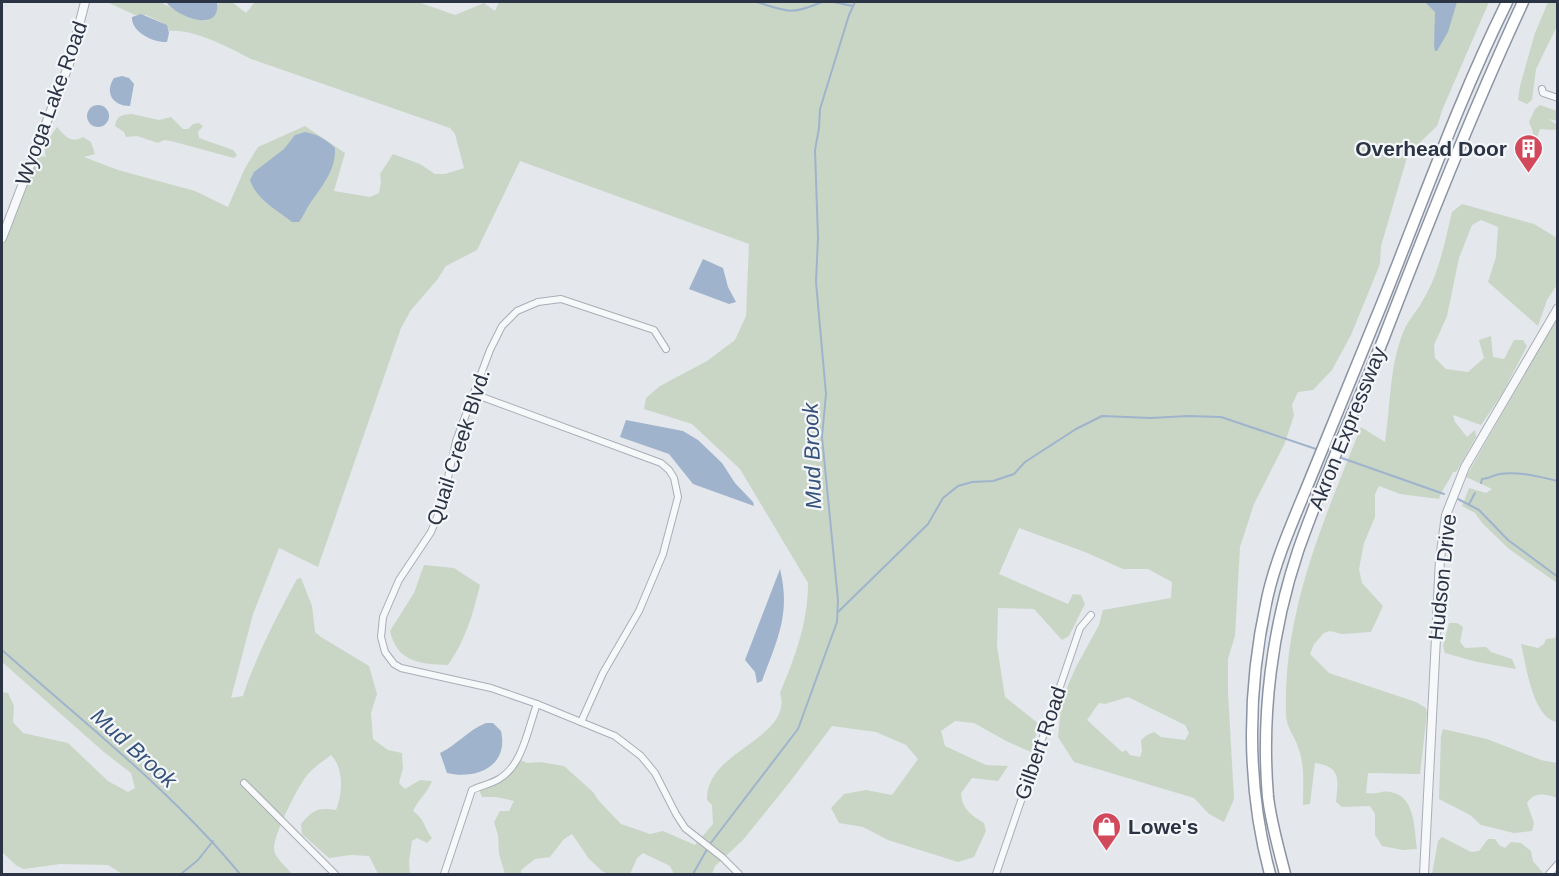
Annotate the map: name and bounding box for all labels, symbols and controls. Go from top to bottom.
street label: Wyoga Lake Road [11,18,91,188]
building icon: Overhead Door [1512,132,1544,174]
place label: Overhead Door [1355,137,1507,160]
street label: Akron Expressway [1304,343,1390,513]
street label: Quail Creek Blvd. [422,366,494,528]
water label: Mud Brook [798,401,826,510]
street label: Hudson Drive [1424,513,1460,641]
street label: Gilbert Road [1010,684,1070,802]
water label: Mud Brook [86,703,183,794]
shop icon: Lowe's [1091,810,1123,852]
place label: Lowe's [1128,815,1198,838]

